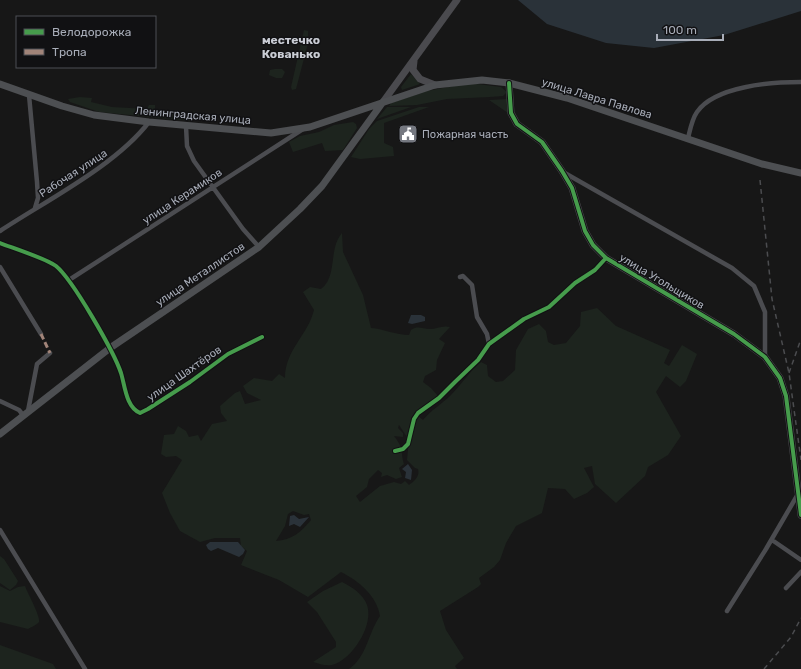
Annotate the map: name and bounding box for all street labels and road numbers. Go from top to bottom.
street label: улица Лавра Павлова [540,75,654,121]
street label: Ленинградская улица [134,104,251,127]
street label: Рабочая улица [37,147,110,200]
street label: улица Керамиков [140,166,224,227]
street label: улица Металлистов [153,240,247,309]
street label: улица Угольщиков [617,251,707,312]
street label: улица Шахтёров [145,343,224,404]

